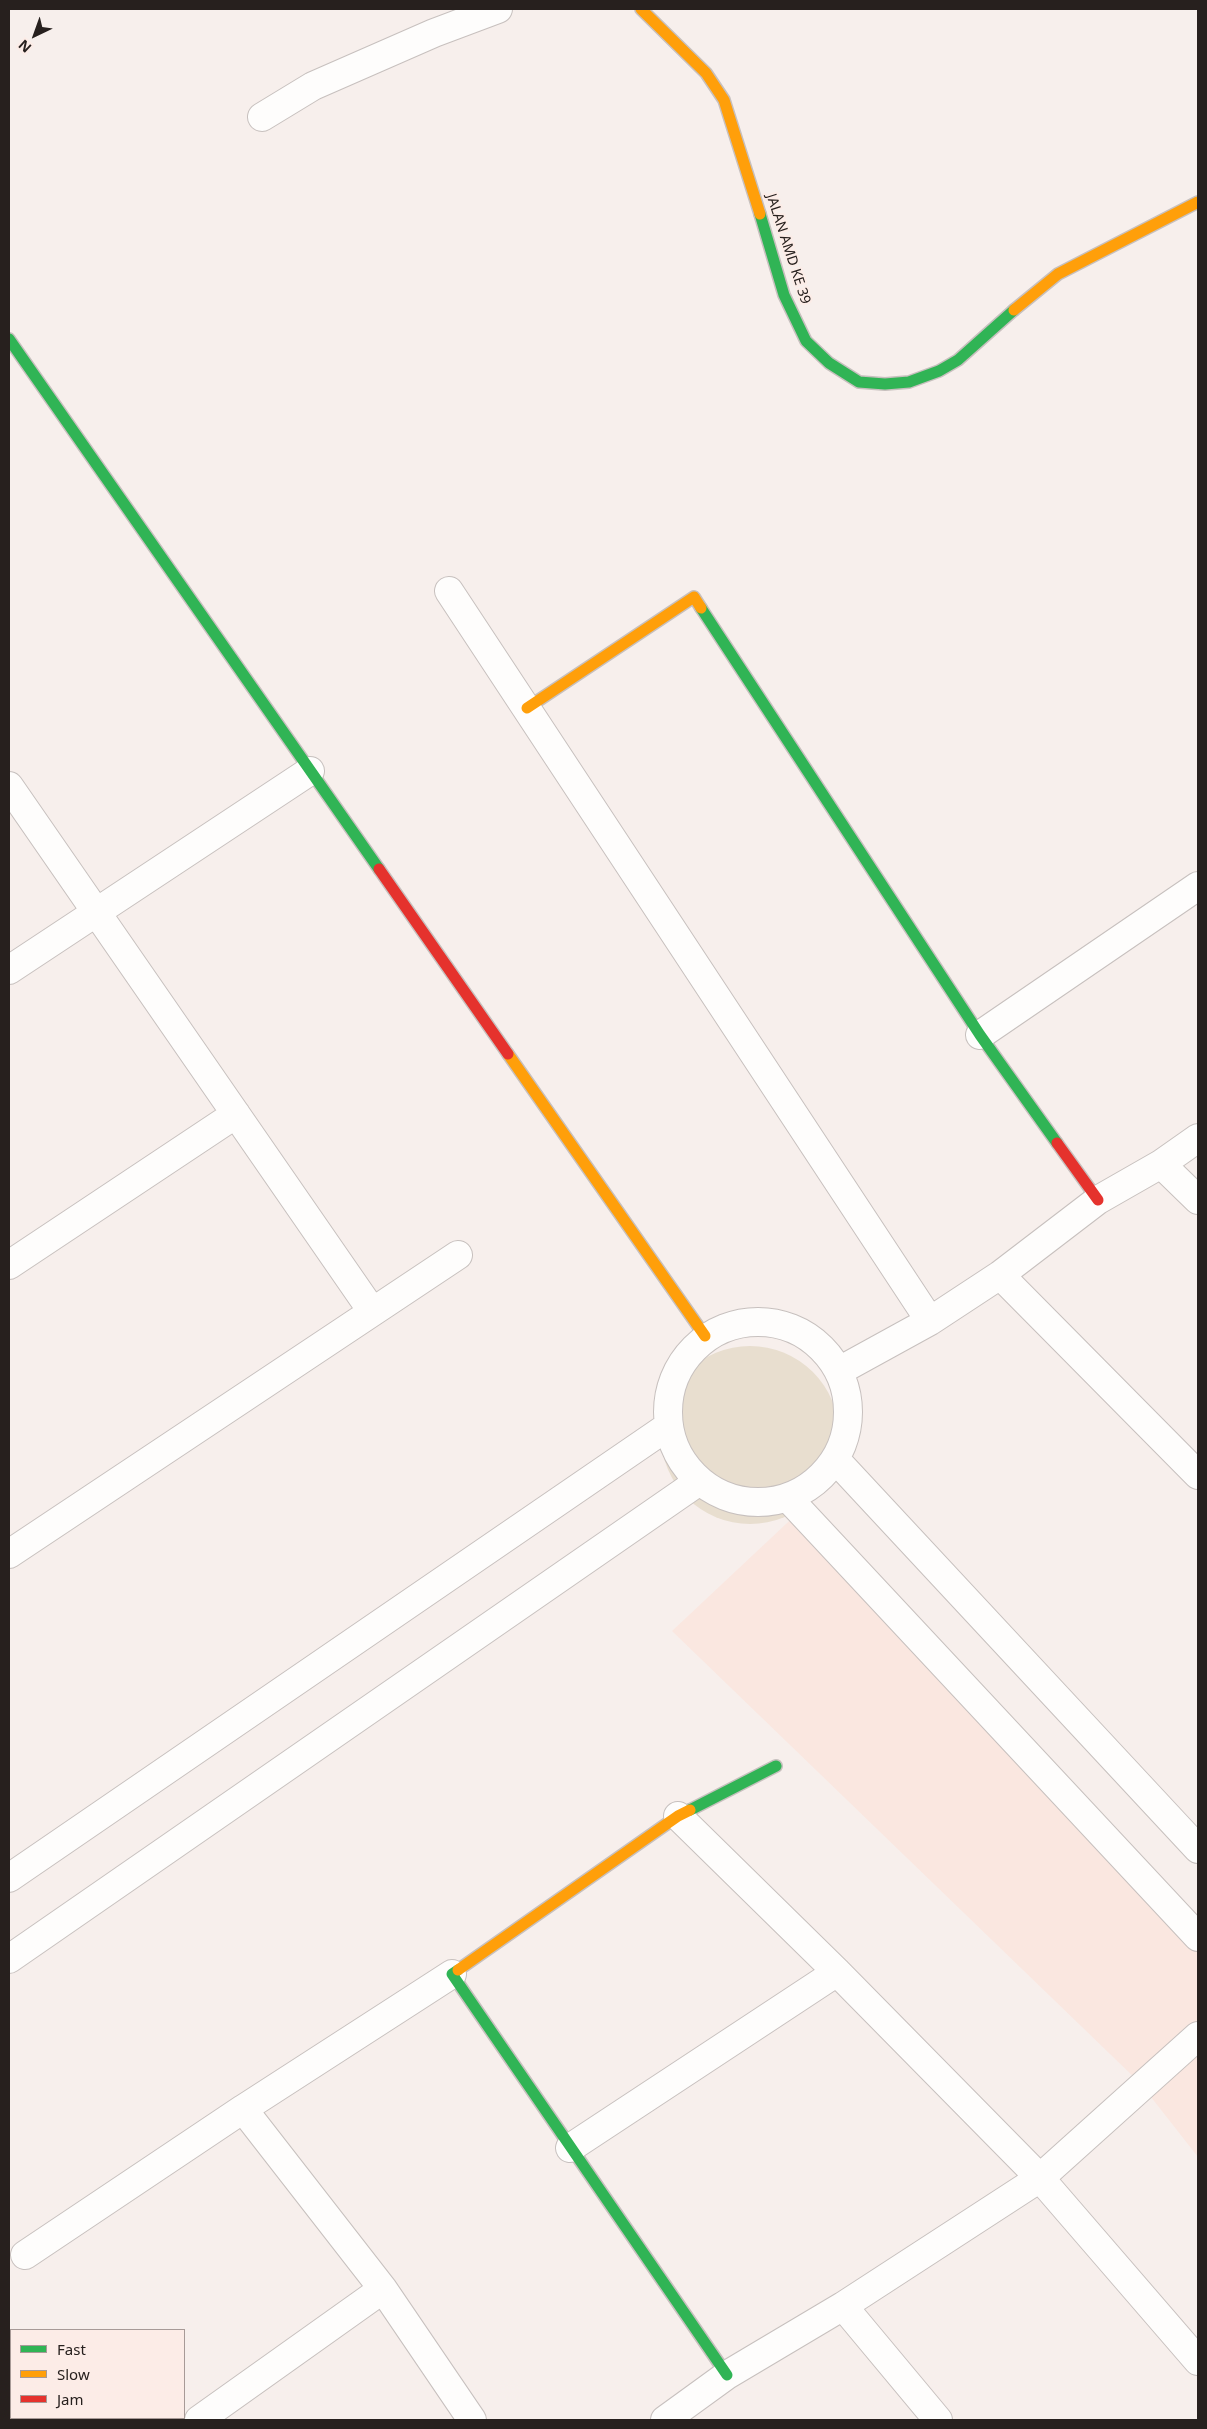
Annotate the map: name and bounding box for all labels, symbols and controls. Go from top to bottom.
north arrow [10,10,60,60]
text: N [14,36,35,57]
street label: JALAN AMD KE 39 [762,192,814,306]
legend [10,2329,185,2419]
text: Fast [57,2339,86,2359]
text: Slow [57,2364,90,2384]
text: Jam [57,2389,84,2409]

